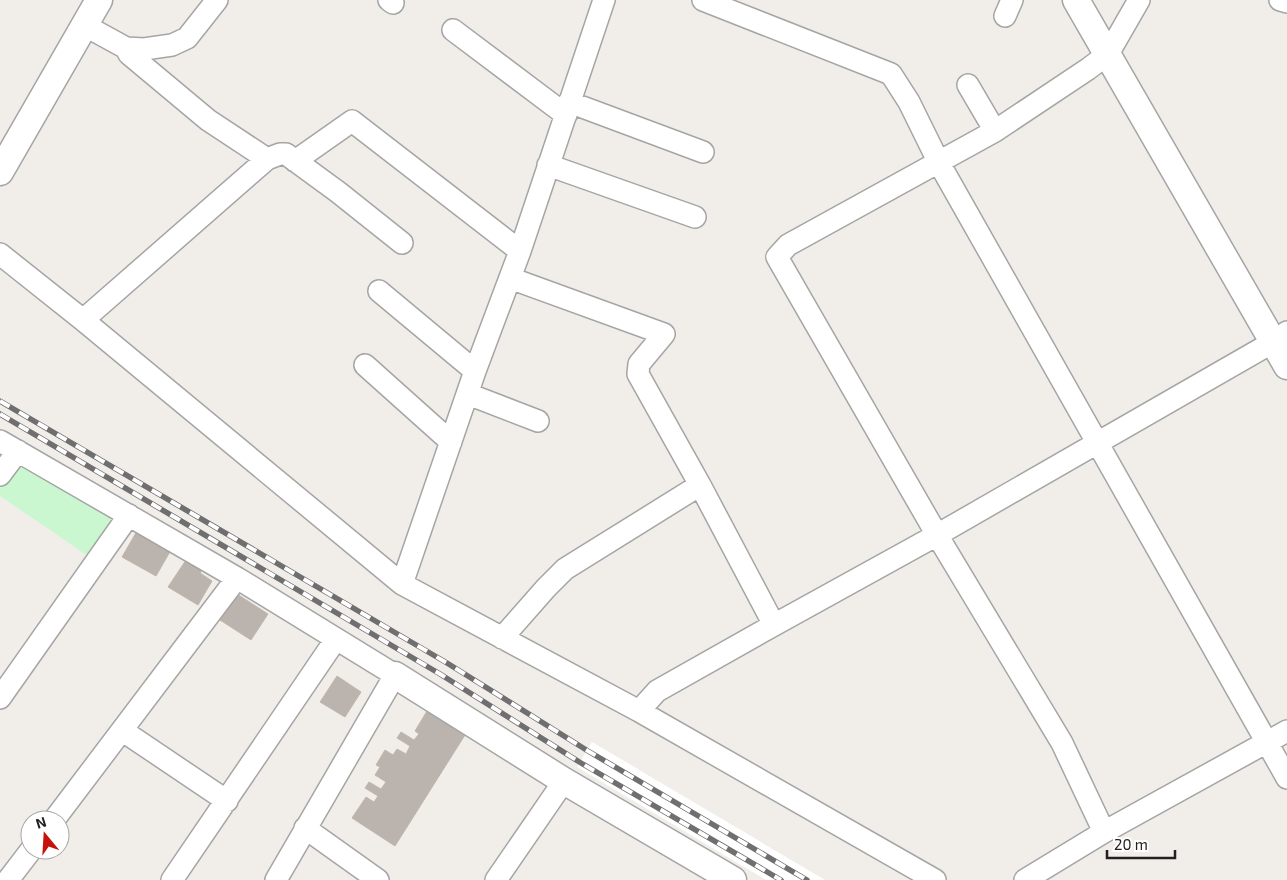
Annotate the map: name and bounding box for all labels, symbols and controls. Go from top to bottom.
north arrow [20,810,70,860]
text: N [33,813,48,832]
scale bar [1107,828,1174,860]
text: 20 m [1114,835,1148,853]

